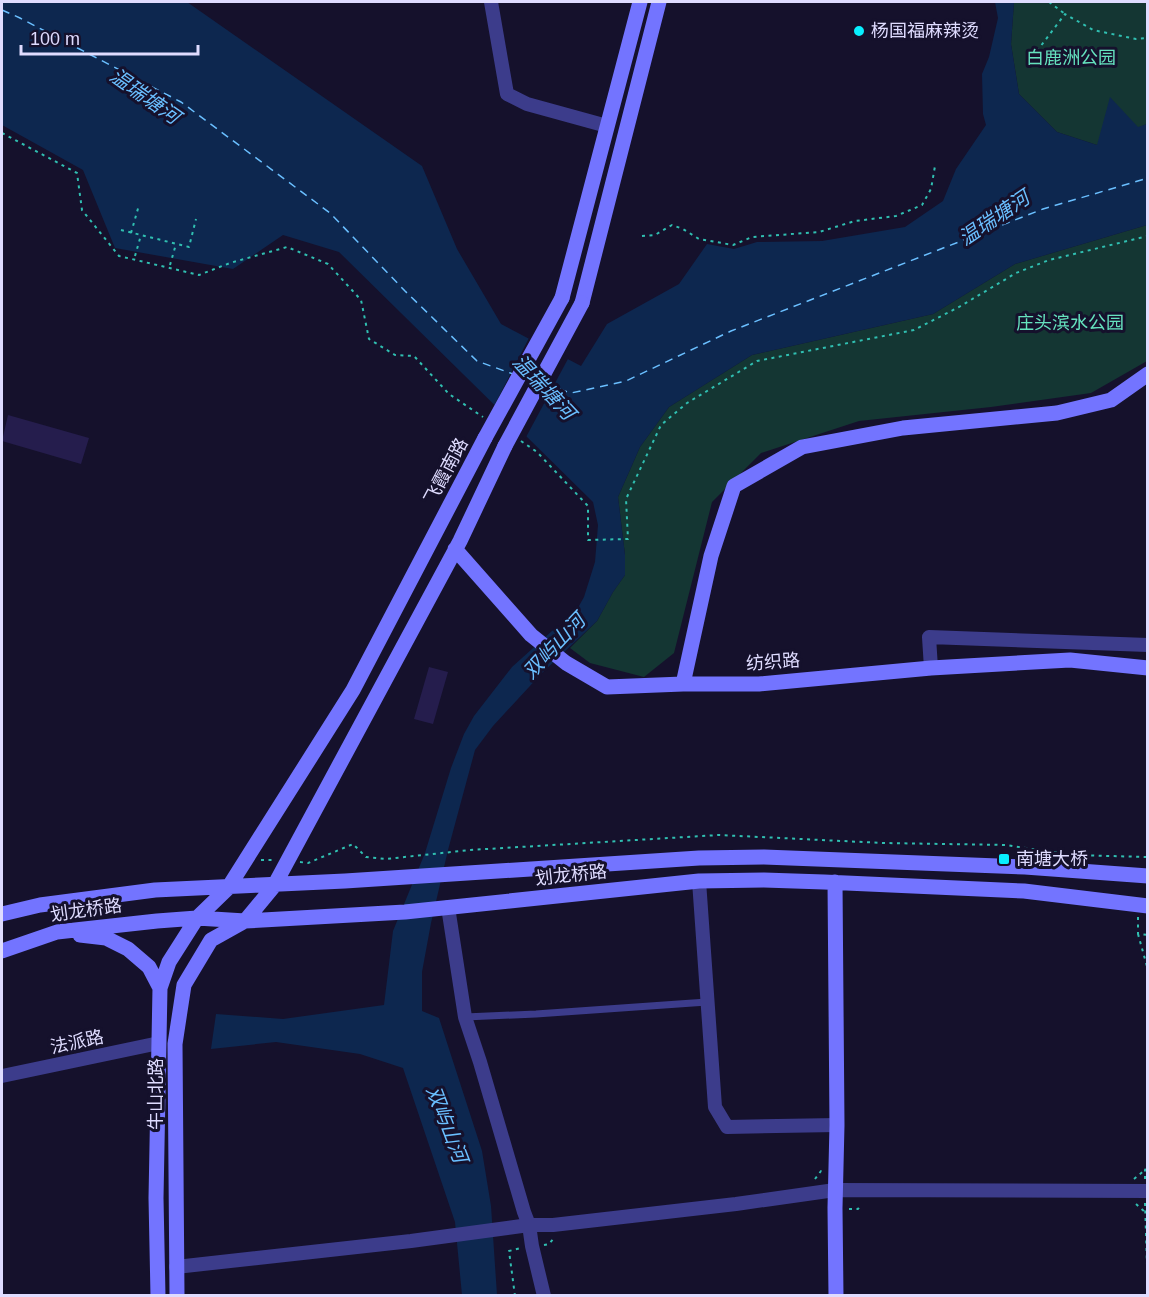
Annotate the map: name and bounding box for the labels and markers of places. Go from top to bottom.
place label: 杨国福麻辣烫 [871,21,979,41]
marker: 杨国福麻辣烫 [852,24,866,38]
place label: 南塘大桥 [1016,849,1088,869]
marker: 南塘大桥 [997,852,1011,866]

